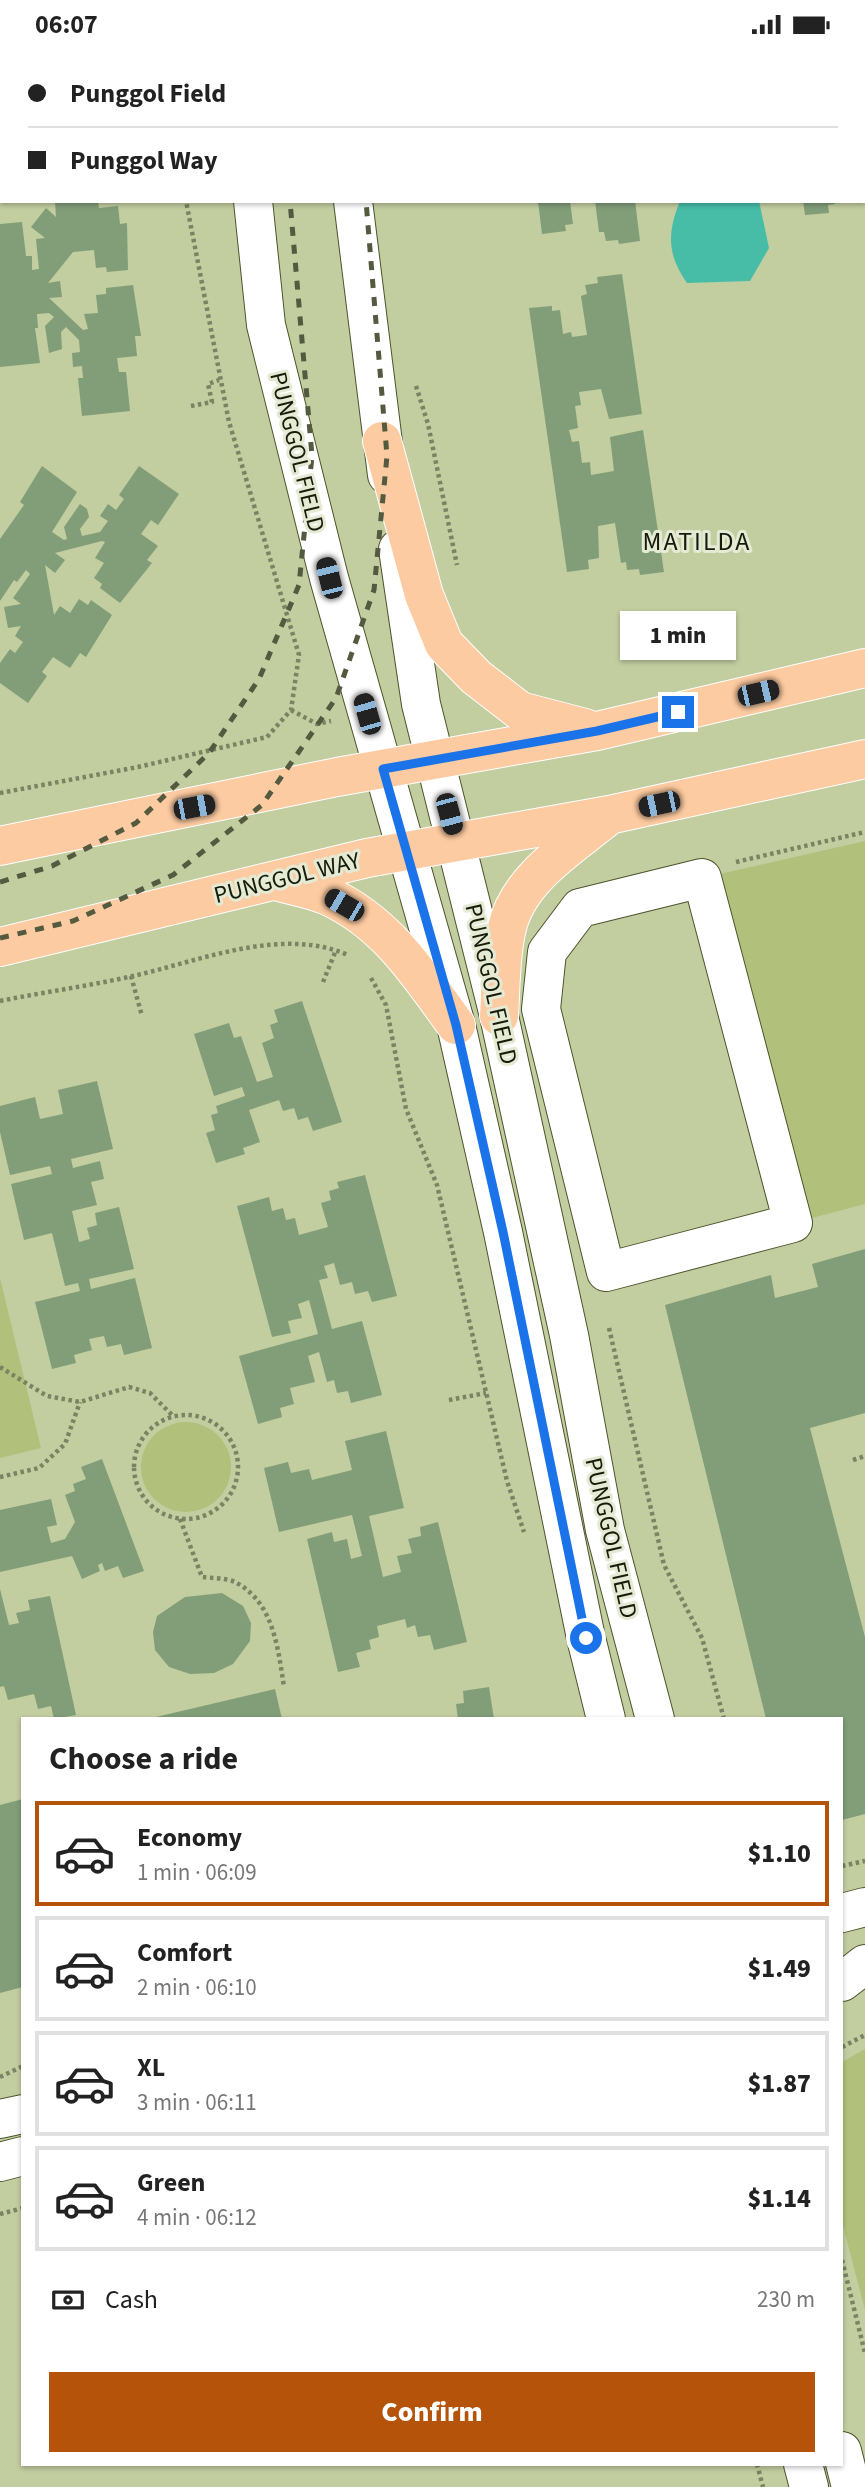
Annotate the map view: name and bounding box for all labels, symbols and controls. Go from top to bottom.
text: 06:07 [35,6,98,43]
text: Punggol Field [70,75,226,112]
text: Punggol Way [70,142,218,179]
street label: PUNGGOL FIELD [260,368,334,536]
district label: MATILDA [643,523,751,560]
car [314,555,345,601]
callout: 1 min [620,611,736,659]
text: 1 min [650,619,706,652]
car [736,678,781,708]
car [352,691,383,737]
route end [662,696,694,728]
car [637,789,682,819]
car [434,791,465,837]
car [172,793,217,821]
street label: PUNGGOL WAY [210,843,364,913]
car [321,885,368,925]
street label: PUNGGOL FIELD [456,900,526,1068]
street label: PUNGGOL FIELD [576,1454,646,1622]
route start [570,1622,602,1654]
text: Choose a ride [49,1736,238,1782]
text: Economy [137,1819,242,1856]
icon: car [53,1822,116,1885]
text: $1.10 [747,1835,811,1872]
text: 1 min · 06:09 [137,1856,257,1889]
text: Comfort [137,1934,232,1971]
icon: car [53,1937,116,2000]
text: $1.49 [747,1950,811,1987]
text: 2 min · 06:10 [137,1971,257,2004]
text: XL [137,2049,165,2086]
icon: car [53,2052,116,2115]
text: $1.87 [747,2065,811,2102]
text: 3 min · 06:11 [137,2086,257,2119]
text: Green [137,2164,205,2201]
icon: car [53,2167,116,2230]
text: $1.14 [747,2180,811,2217]
text: 4 min · 06:12 [137,2201,257,2234]
icon: cash [49,2281,87,2319]
text: Cash [105,2281,158,2318]
text: 230 m [757,2283,815,2316]
button: Confirm [49,2372,815,2452]

